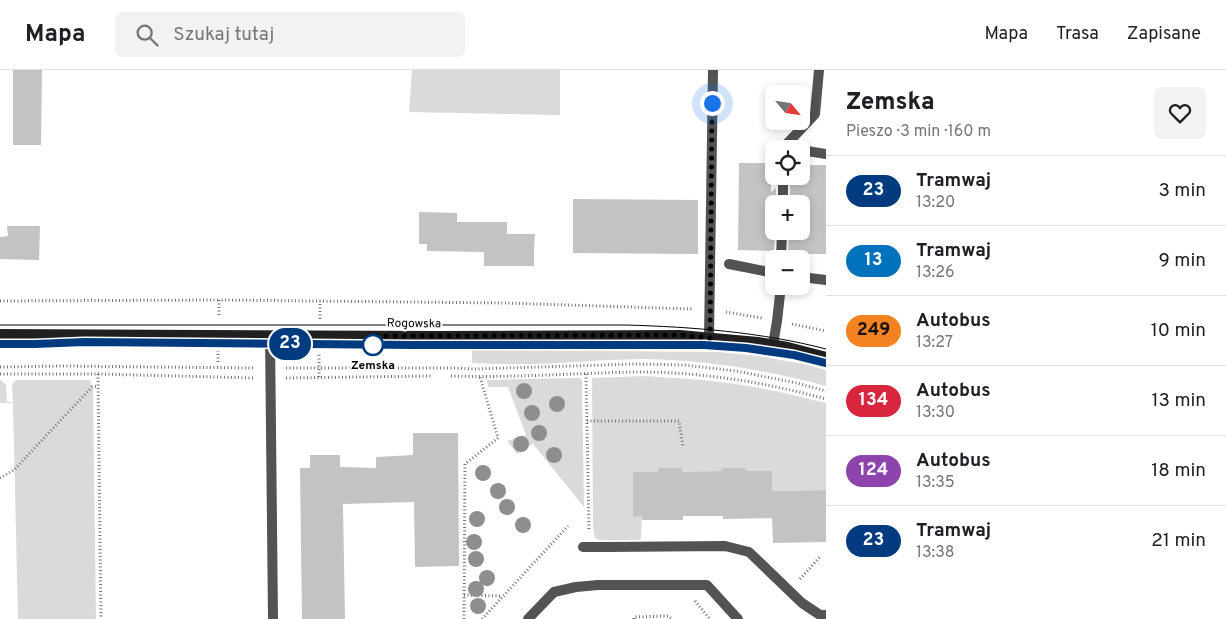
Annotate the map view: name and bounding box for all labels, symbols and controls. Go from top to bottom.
search box [115,12,465,57]
text: Mapa [25,20,85,50]
icon: search [133,21,161,49]
text: Szukaj tutaj [173,23,274,47]
text: Mapa [985,23,1028,46]
text: Trasa [1056,23,1099,46]
text: Zapisane [1127,23,1201,46]
north arrow [765,85,810,130]
map controls [765,85,810,295]
button: heart [1154,87,1206,139]
text: Zemska [846,88,935,118]
your location [700,91,725,116]
text: Pieszo · 3 min · 160 m [846,122,991,142]
button: locate [765,140,810,185]
text: Tramwaj [916,169,991,193]
text: 23 [863,179,884,202]
text: 3 min [1158,179,1206,203]
text: 13:20 [916,193,955,213]
button: + [765,195,810,240]
text: Tramwaj [916,239,991,263]
text: 13 [865,249,883,272]
text: 9 min [1159,249,1206,273]
button: − [765,250,810,295]
text: 13:26 [916,263,955,283]
text: Autobus [916,309,991,333]
street label: Rogowska [387,316,441,332]
text: 249 [857,319,890,342]
text: 10 min [1151,319,1206,343]
line badge: 23 [268,328,312,360]
text: 23 [279,332,301,355]
text: 13:27 [916,333,953,353]
marker: Zemska [362,334,384,356]
place label: Zemska [351,358,395,374]
text: Autobus [916,379,991,403]
text: 134 [859,389,888,412]
text: 13 min [1151,389,1206,413]
text: 13:30 [916,403,955,423]
text: Autobus [916,449,991,473]
text: 124 [859,459,888,482]
text: 18 min [1151,459,1206,483]
text: 13:35 [916,473,955,493]
text: Tramwaj [916,519,991,543]
text: 23 [863,529,884,552]
text: 21 min [1151,529,1206,553]
text: 13:38 [916,543,955,563]

